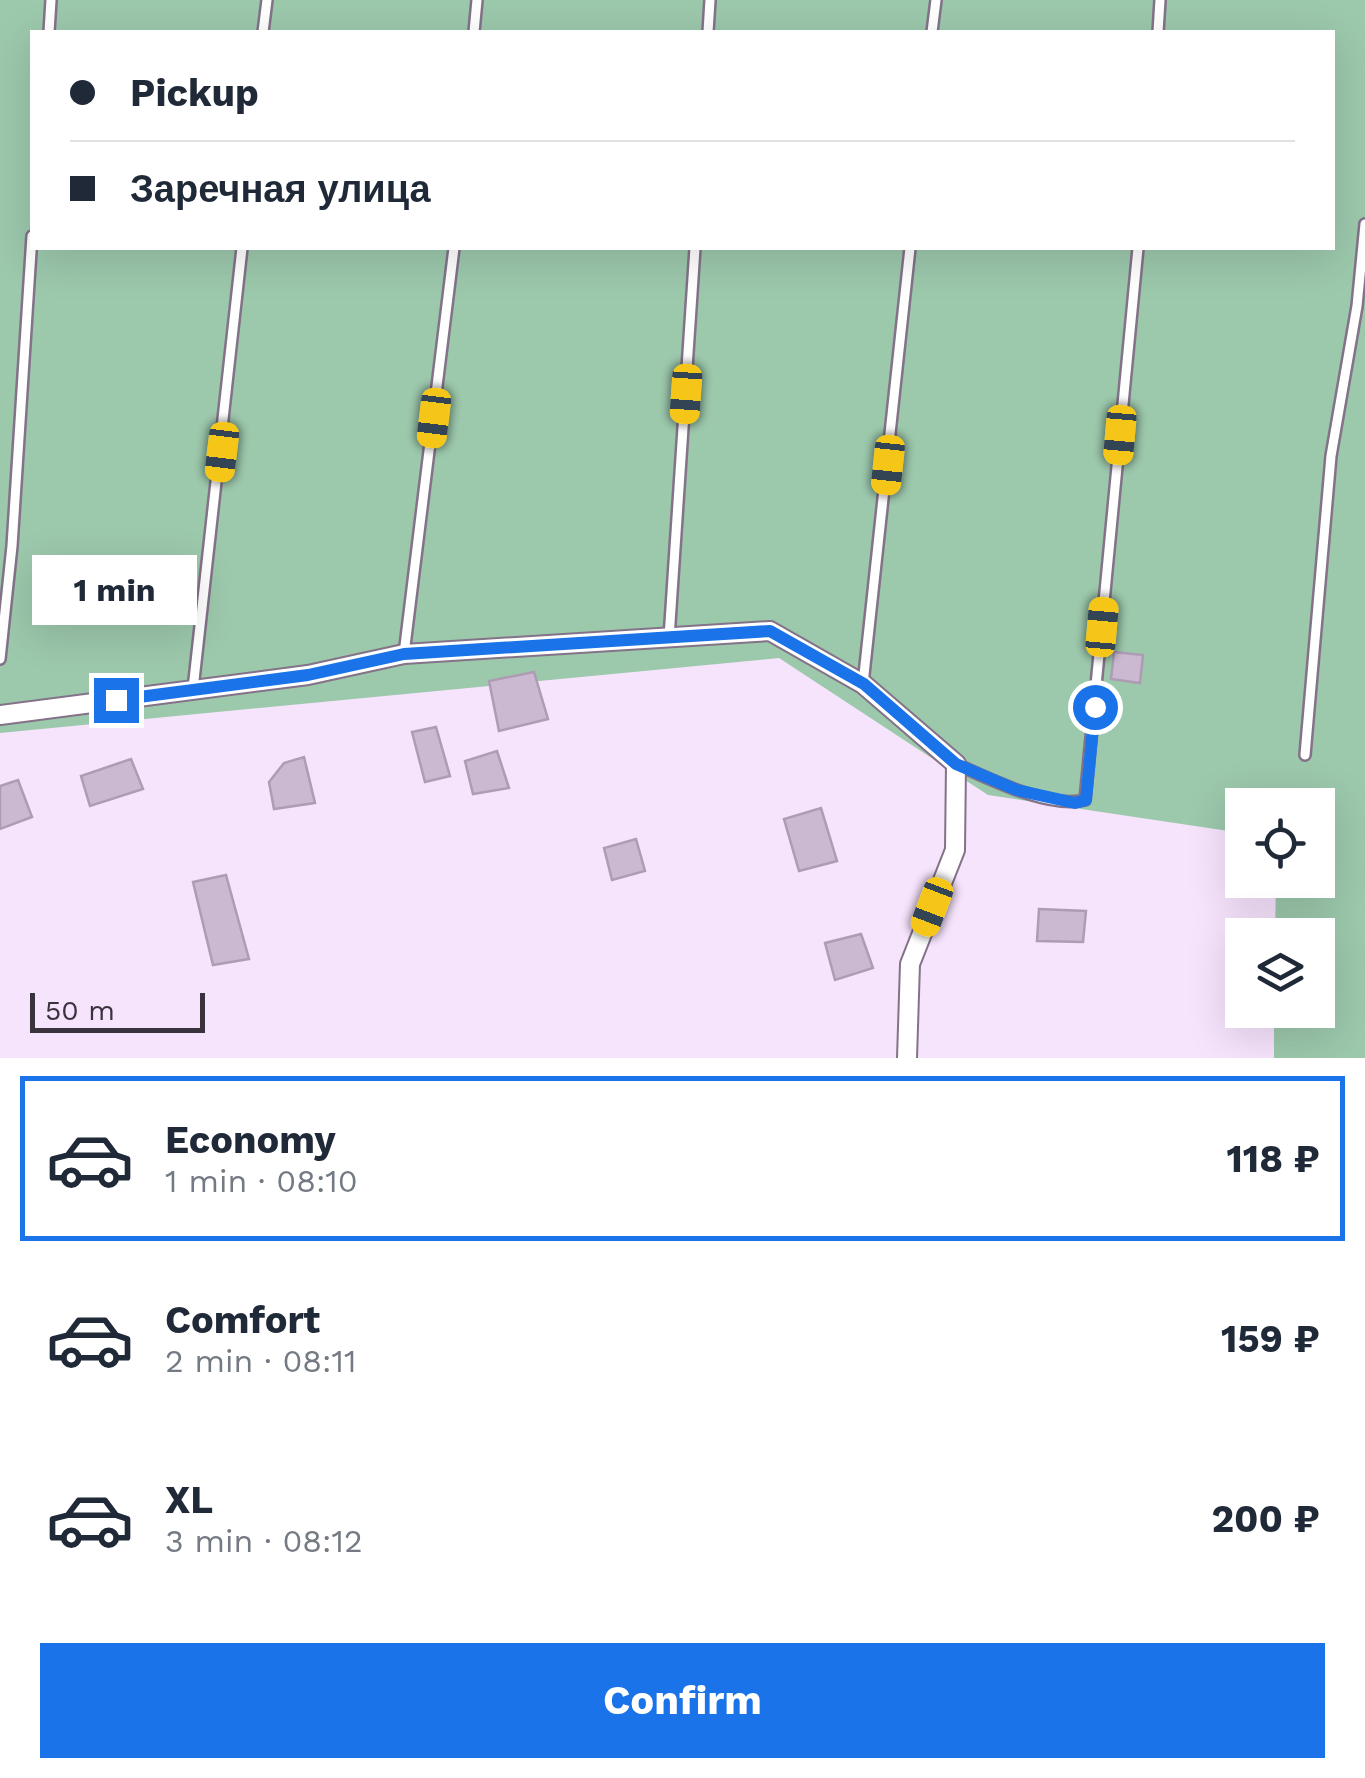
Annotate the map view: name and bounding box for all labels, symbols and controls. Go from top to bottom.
text: Pickup [130,71,259,115]
text: Заречная улица [130,167,431,211]
car [669,363,703,425]
car [415,386,453,450]
car [1102,404,1138,466]
car [203,420,241,484]
car [870,434,906,496]
callout: 1 min [34,555,198,625]
text: 1 min [73,571,156,609]
car [1084,596,1120,658]
route end [94,678,139,723]
route start [1073,685,1118,730]
map controls [1225,788,1335,1028]
button: locate [1225,788,1335,898]
car [907,874,957,940]
button: layers [1225,918,1335,1028]
scale bar [30,988,205,1032]
text: 50 m [45,994,115,1027]
icon: car [45,1114,135,1204]
text: Economy [165,1118,336,1162]
text: 118 ₽ [1226,1137,1320,1181]
text: 1 min · 08:10 [165,1162,358,1200]
icon: car [45,1294,135,1384]
text: Comfort [165,1298,320,1342]
text: 159 ₽ [1221,1317,1320,1361]
text: 2 min · 08:11 [165,1342,357,1380]
icon: car [45,1474,135,1564]
text: XL [165,1478,213,1522]
text: 200 ₽ [1211,1497,1320,1541]
text: 3 min · 08:12 [165,1522,363,1560]
button: Confirm [40,1643,1325,1758]

